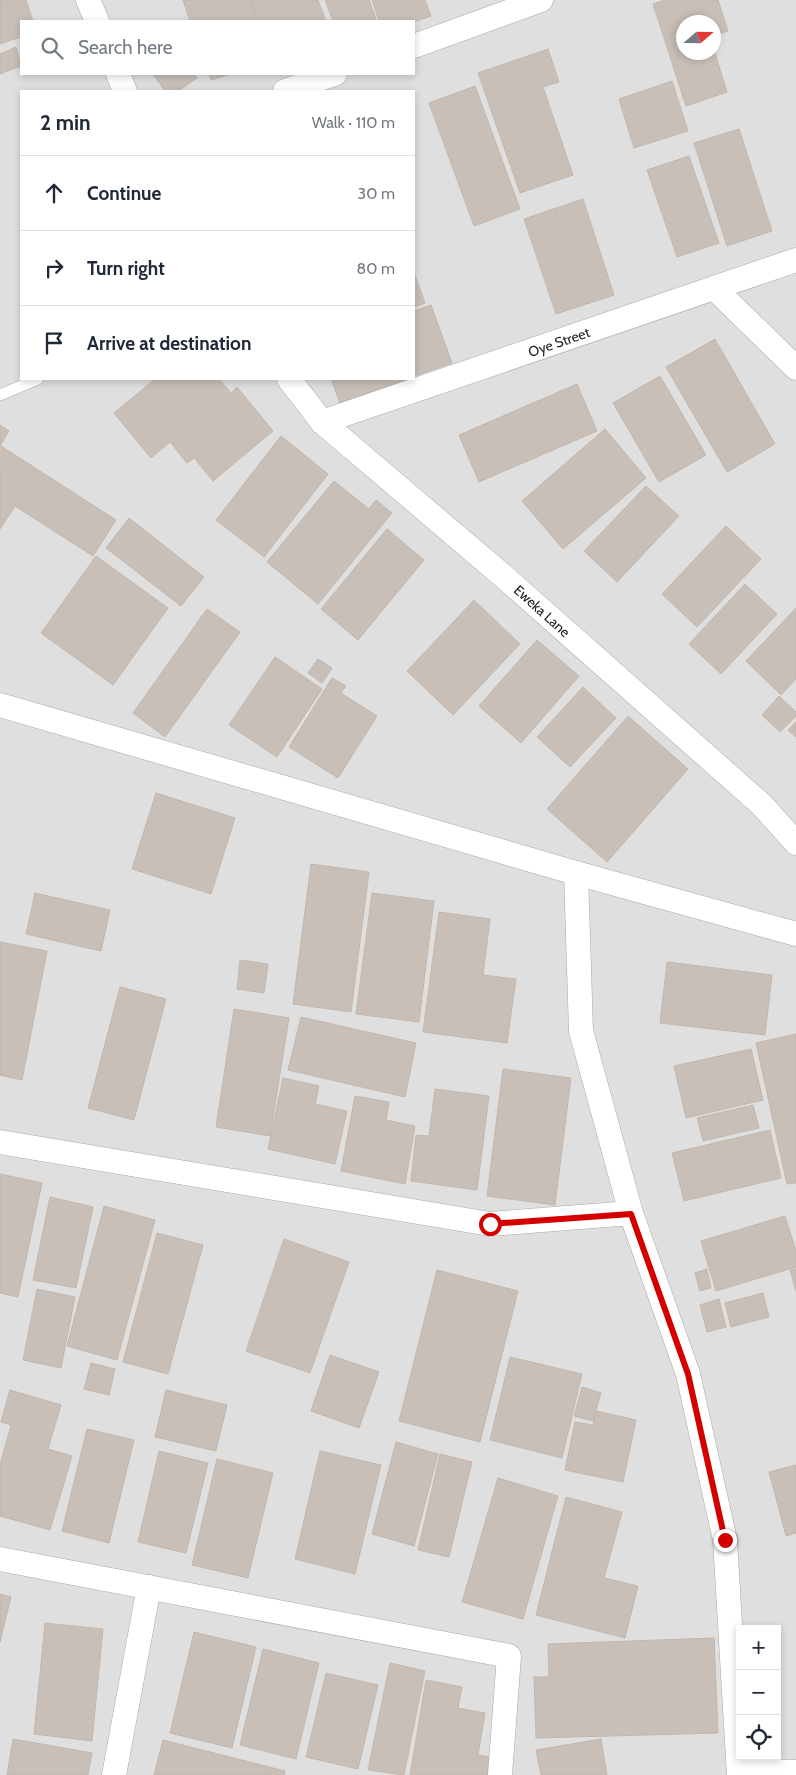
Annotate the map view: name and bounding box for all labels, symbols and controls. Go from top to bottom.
north arrow [676,15,721,60]
search box [20,20,415,75]
icon: search [38,34,66,62]
text: Search here [78,36,172,59]
text: 2 min [40,110,91,135]
text: Walk · 110 m [312,113,395,132]
icon: ahead [40,179,68,207]
text: Continue [87,182,161,205]
text: 30 m [358,184,395,203]
icon: right [40,254,68,282]
text: Turn right [87,257,165,280]
text: 80 m [357,259,395,278]
street label: Oye Street [526,323,592,361]
icon: arrive [40,329,68,357]
text: Arrive at destination [87,332,251,355]
street label: Eweka Lane [510,581,574,641]
route start [479,1213,502,1236]
route end [714,1529,737,1552]
map controls [736,1625,781,1760]
button: + [736,1625,781,1670]
button: − [736,1670,781,1715]
button: locate [736,1715,781,1760]

